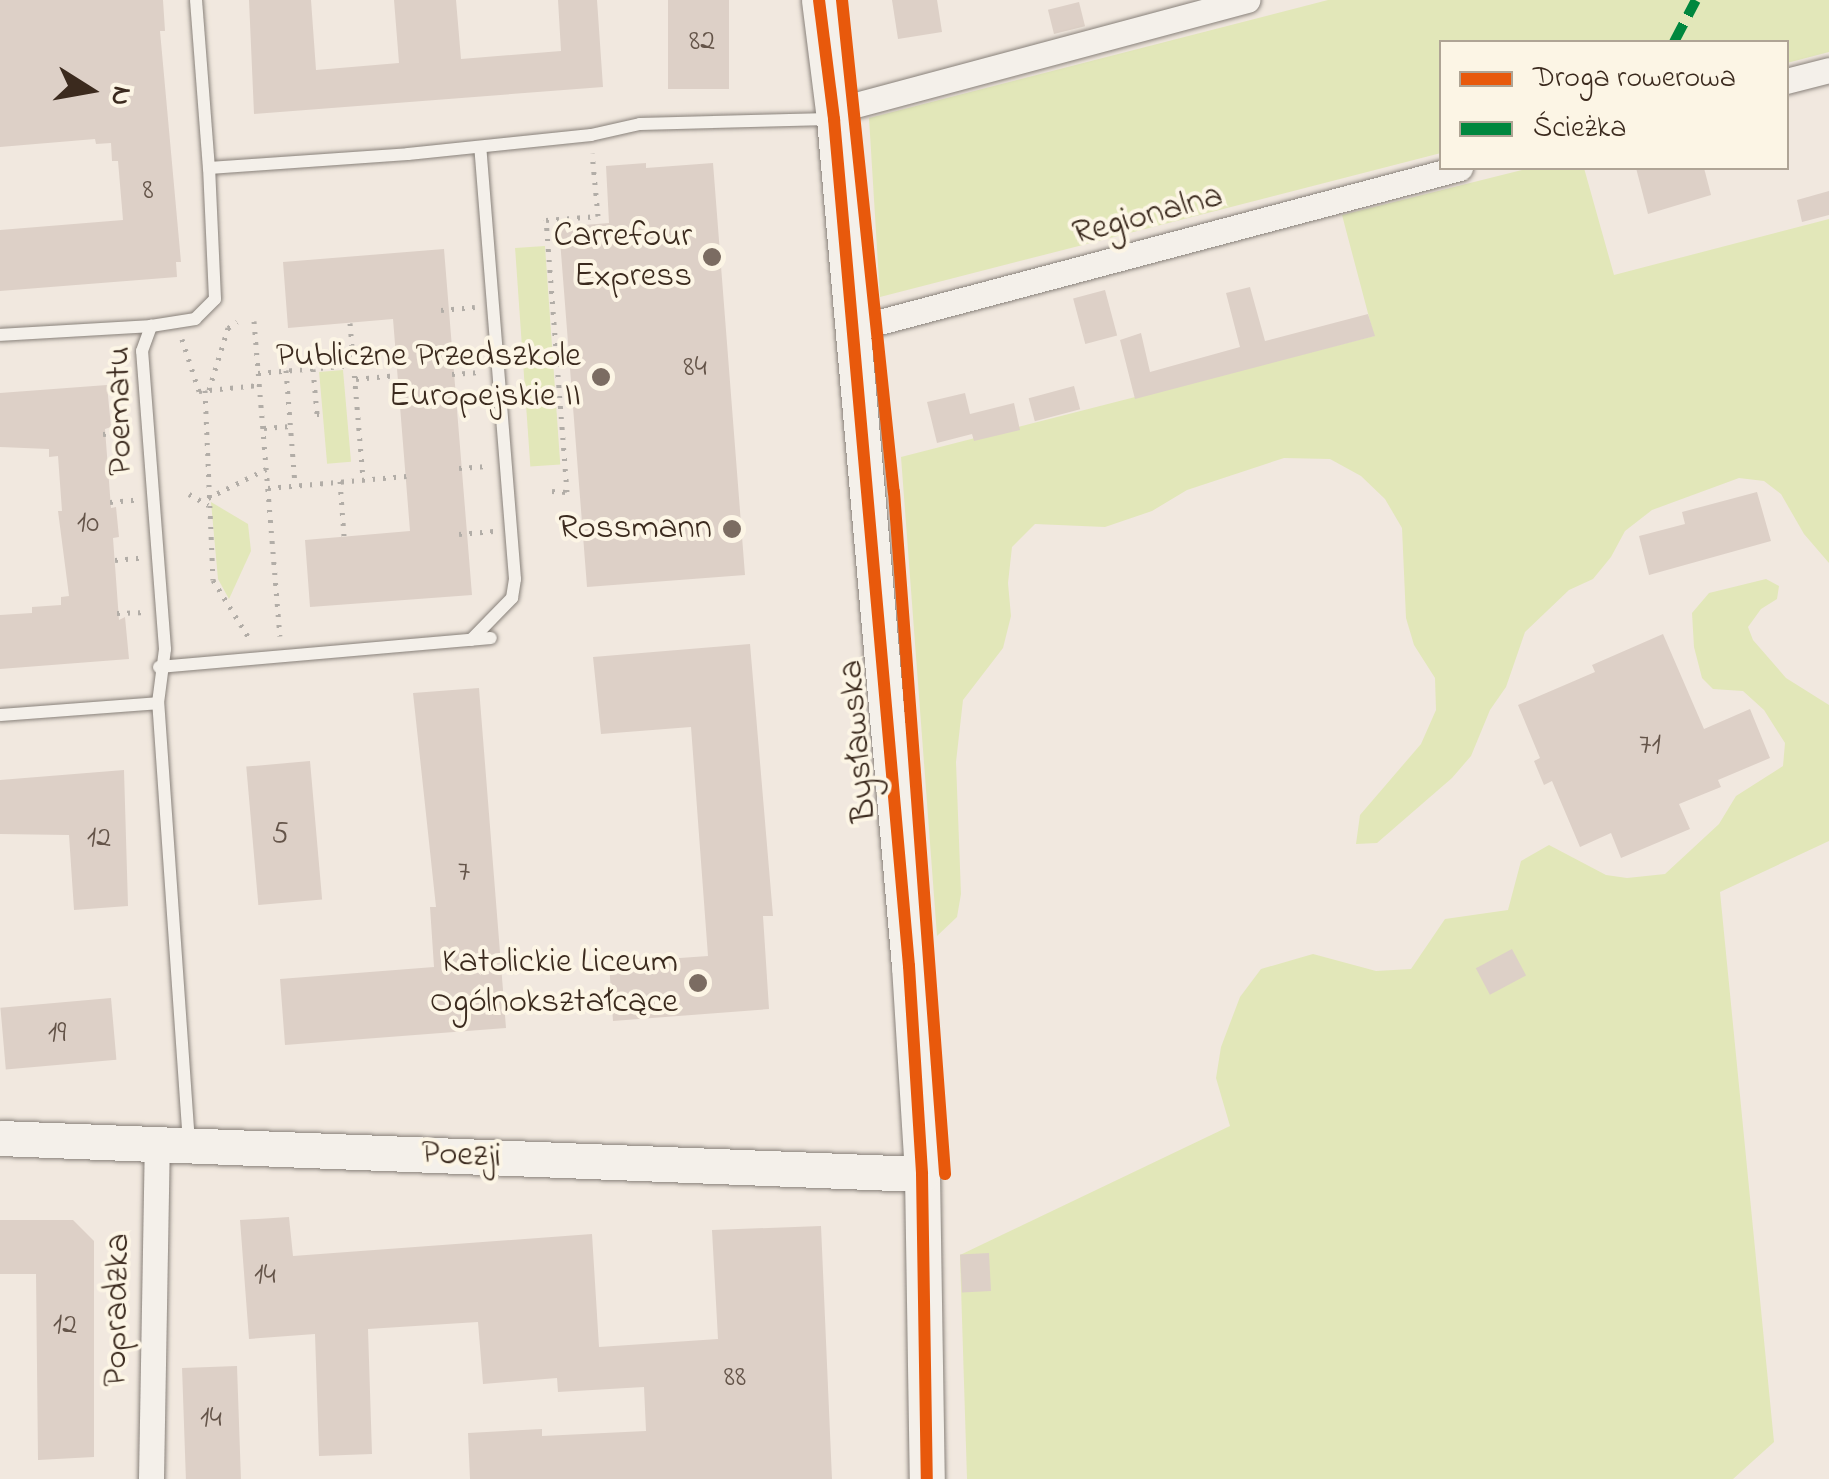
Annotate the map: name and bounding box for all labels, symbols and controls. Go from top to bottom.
house number: 82 [689,24,715,60]
north arrow [40,40,140,140]
legend [1439,40,1789,170]
text: Droga rowerowa [1533,57,1736,101]
text: N [98,83,142,109]
text: Ścieżka [1533,107,1626,151]
house number: 8 [142,173,154,209]
street label: Regionalna [1068,176,1228,256]
place label: Carrefour Express [553,216,692,298]
marker: Carrefour Express [701,246,723,268]
place label: Publiczne Przedszkole Europejskie II [276,336,581,418]
street label: Poematu [99,346,143,476]
house number: 84 [683,350,707,386]
marker: Publiczne Przedszkole Europejskie II [590,366,612,388]
house number: 10 [77,506,99,542]
place label: Rossmann [558,508,712,550]
marker: Rossmann [721,518,743,540]
street label: Bysławska [831,658,887,824]
house number: 71 [1639,728,1661,764]
house number: 5 [271,817,289,853]
house number: 12 [87,821,111,857]
house number: 7 [458,855,470,891]
place label: Katolickie Liceum Ogólnokształcące [430,942,678,1024]
marker: Katolickie Liceum Ogólnokształcące [687,972,709,994]
house number: 19 [48,1016,66,1052]
street label: Poezji [420,1133,502,1179]
street label: Popradzka [96,1233,140,1387]
house number: 14 [254,1258,276,1294]
house number: 12 [53,1308,77,1344]
house number: 88 [724,1360,746,1396]
house number: 14 [200,1401,222,1437]

